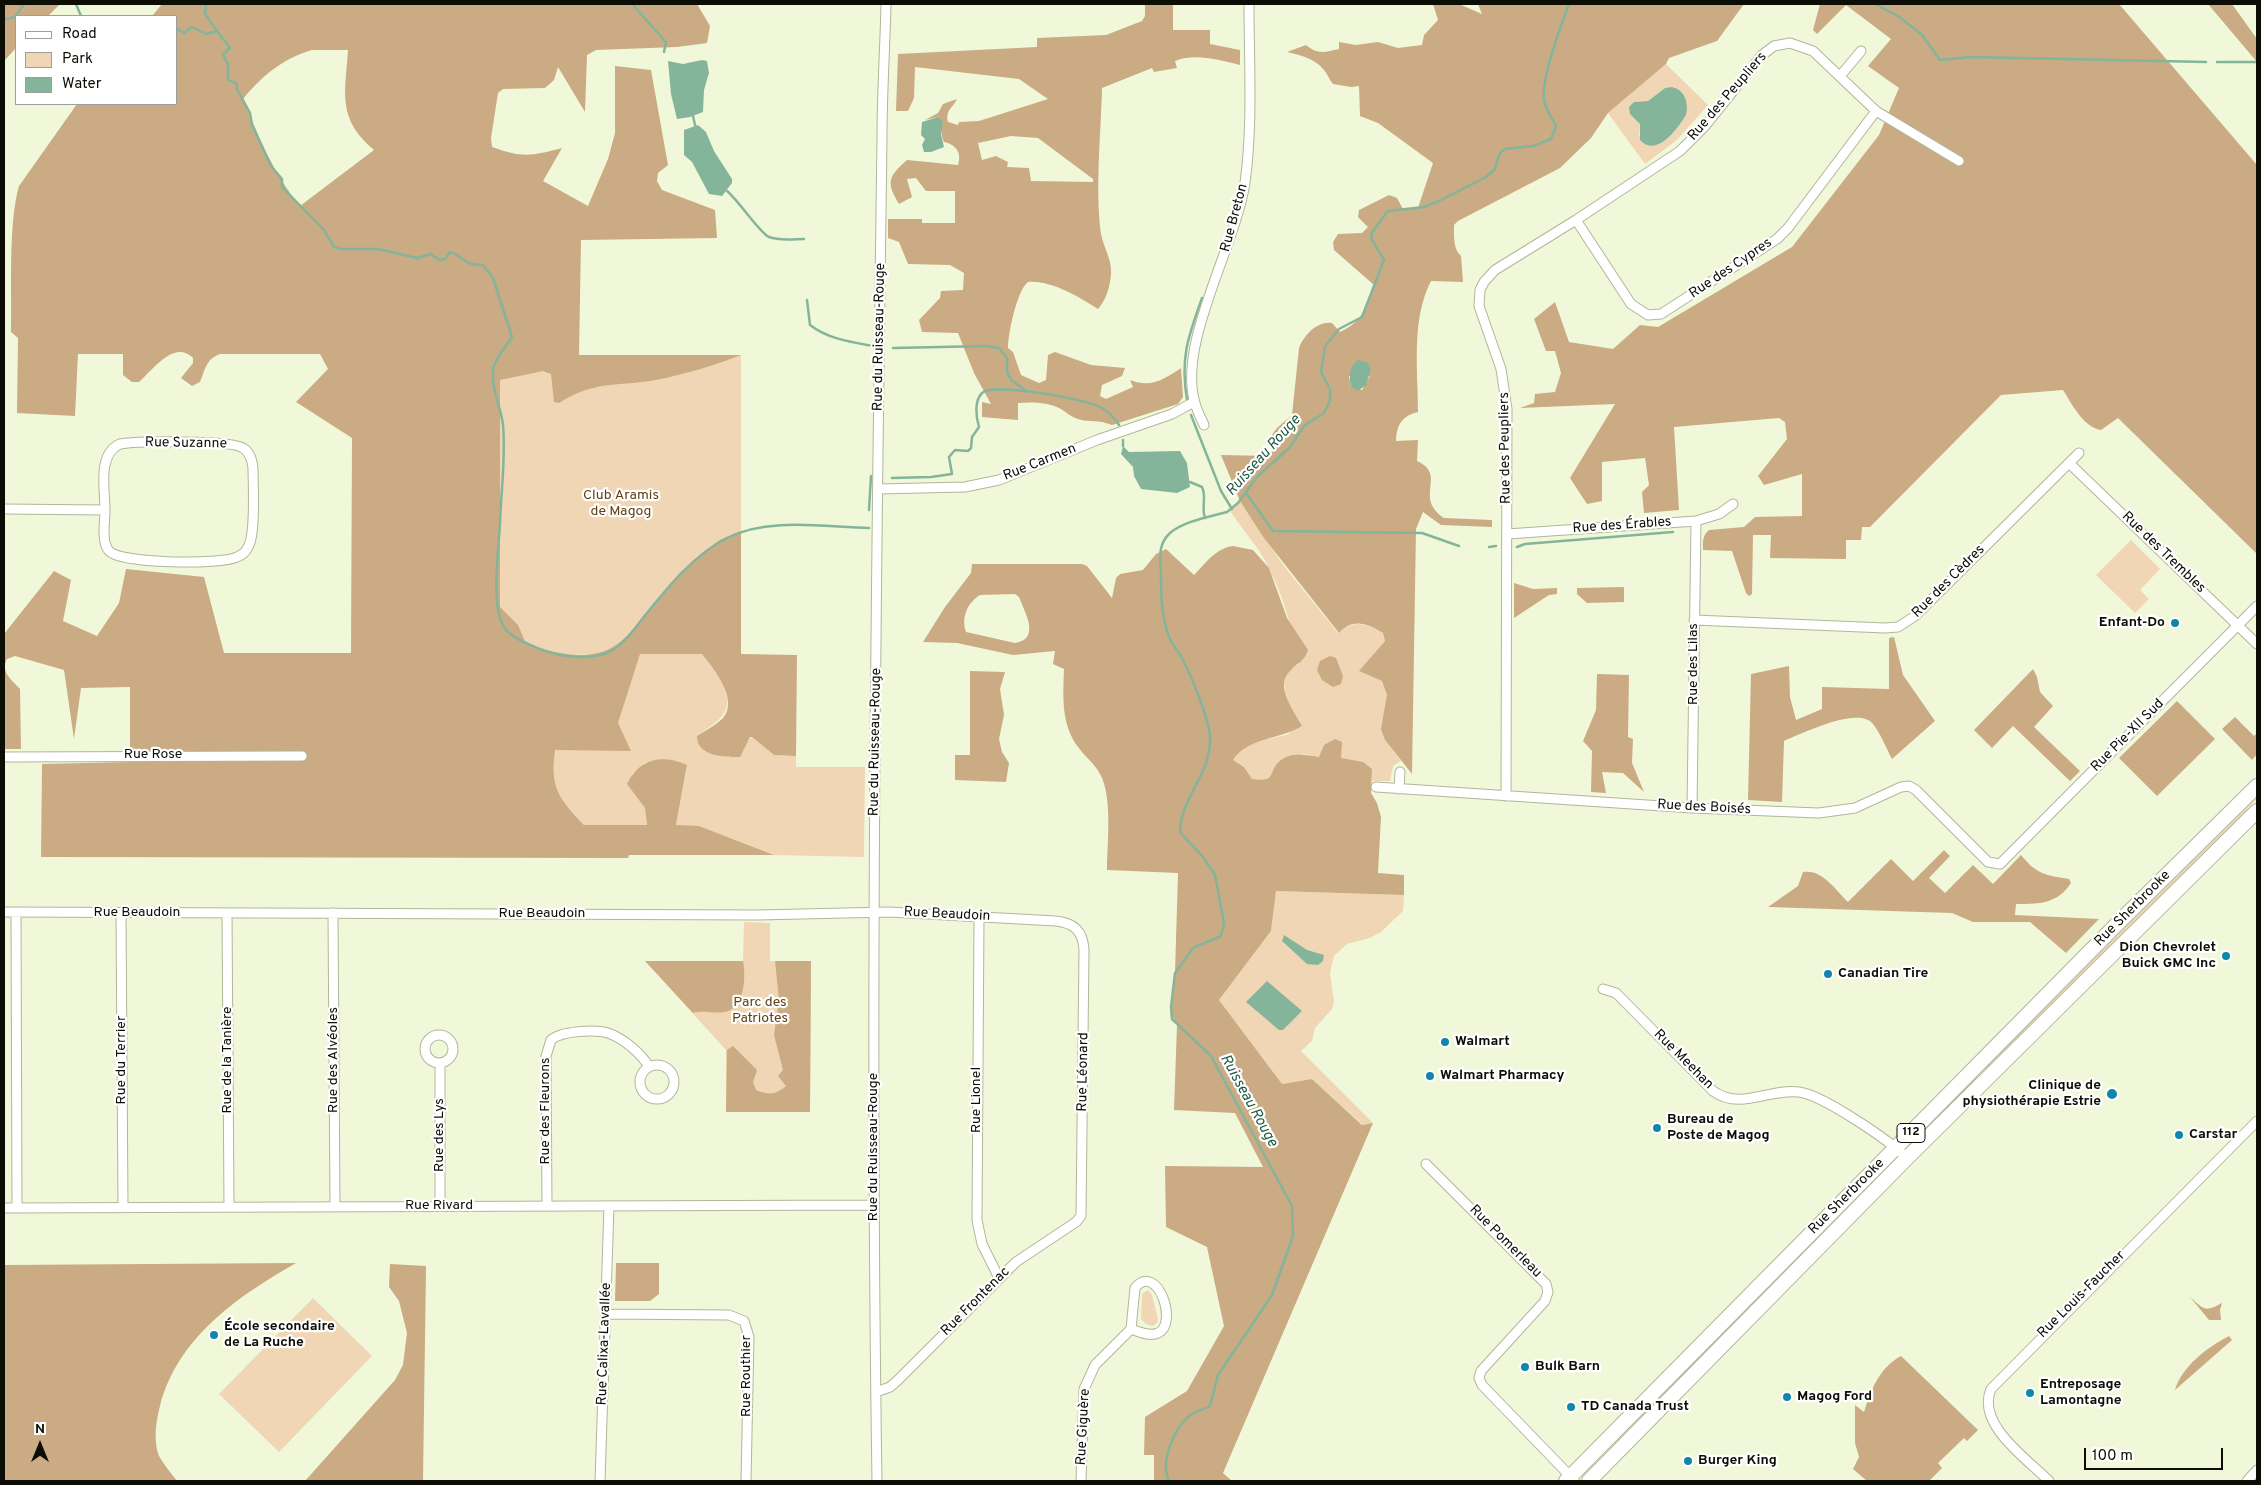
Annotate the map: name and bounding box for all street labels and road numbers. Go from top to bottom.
street label: Rue des Peupliers [1685,49,1771,145]
street label: Rue Breton [1218,182,1252,254]
street label: Rue des Cypres [1686,235,1776,303]
street label: Rue du Ruisseau-Rouge [870,263,890,411]
street label: Rue des Peupliers [1497,392,1515,504]
street label: Rue Suzanne [145,435,227,453]
street label: Rue Carmen [1001,441,1079,485]
street label: Rue des Trembles [2118,509,2208,597]
street label: Rue des Érables [1572,514,1672,538]
street label: Rue des Cèdres [1909,542,1989,622]
street label: Rue des Lilas [1686,623,1702,705]
street label: Rue du Ruisseau-Rouge [866,668,886,816]
street label: Rue Pie-XII Sud [2088,696,2168,776]
street label: Rue Rose [124,747,182,763]
street label: Rue des Boisés [1657,797,1751,819]
street label: Rue Sherbrooke [2092,868,2174,950]
street label: Rue Beaudoin [903,904,991,926]
street label: Rue Beaudoin [94,905,180,921]
street label: Rue Beaudoin [499,906,585,922]
street label: Rue de la Tanière [220,1006,236,1114]
street label: Rue des Alvéoles [326,1007,342,1113]
street label: Rue du Terrier [114,1016,130,1104]
street label: Rue Meehan [1650,1027,1716,1093]
street label: Rue Léonard [1075,1032,1093,1112]
street label: Rue des Fleurons [538,1057,554,1165]
street label: Rue Lionel [969,1067,985,1133]
street label: Rue du Ruisseau-Rouge [866,1073,882,1221]
street label: Rue des Lys [432,1098,448,1172]
road number: 112 [1897,1124,1925,1142]
street label: Rue Sherbrooke [1806,1156,1888,1238]
street label: Rue Rivard [405,1198,473,1214]
street label: Rue Pomerleau [1465,1202,1545,1282]
street label: Rue Louis-Faucher [2035,1248,2129,1342]
street label: Rue Frontenac [938,1264,1014,1340]
street label: Rue Calixa-Lavallée [594,1282,616,1406]
street label: Rue Routhier [739,1335,755,1417]
street label: Rue Giguère [1074,1388,1094,1466]

